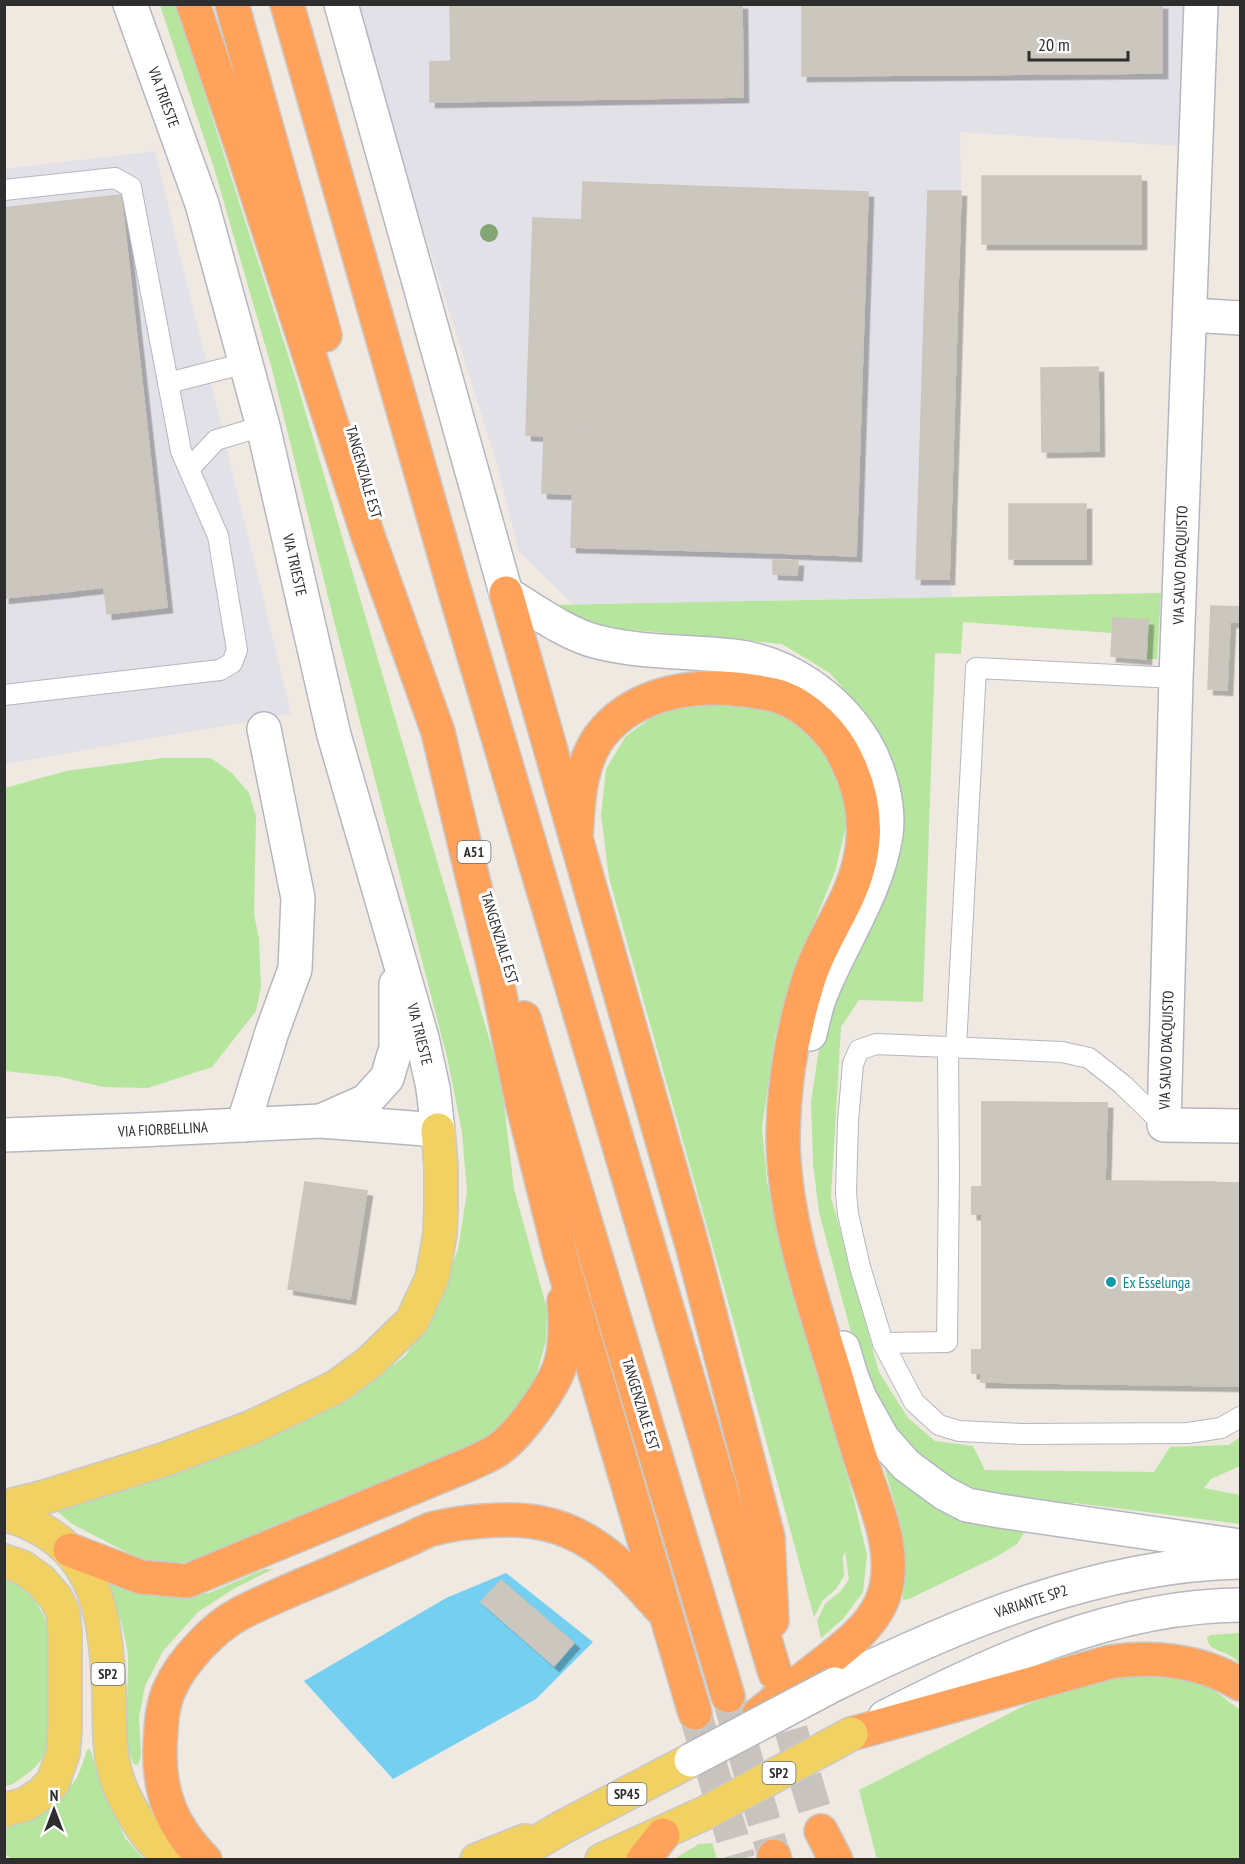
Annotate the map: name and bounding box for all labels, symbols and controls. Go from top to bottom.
scale bar [1029,24,1128,62]
text: 20 m [1038,33,1070,56]
street label: VIA TRIESTE [144,63,184,130]
street label: TANGENZIALE EST [342,423,386,521]
street label: VIA SALVO D'ACQUISTO [1168,505,1192,626]
street label: VIA TRIESTE [278,531,311,598]
road number: A51 [458,841,490,863]
street label: TANGENZIALE EST [477,890,523,987]
street label: VIA SALVO D'ACQUISTO [1154,990,1178,1111]
street label: VIA TRIESTE [403,1000,437,1067]
street label: VIA FIORBELLINA [117,1117,209,1141]
place label: Ex Esselunga [1123,1273,1190,1292]
marker: Ex Esselunga [1104,1275,1118,1289]
street label: TANGENZIALE EST [618,1356,664,1453]
street label: VARIANTE SP2 [991,1580,1070,1622]
road number: SP2 [92,1663,124,1685]
road number: SP2 [762,1762,796,1784]
north arrow [24,1780,84,1840]
road number: SP45 [608,1783,646,1805]
text: N [50,1785,58,1805]

